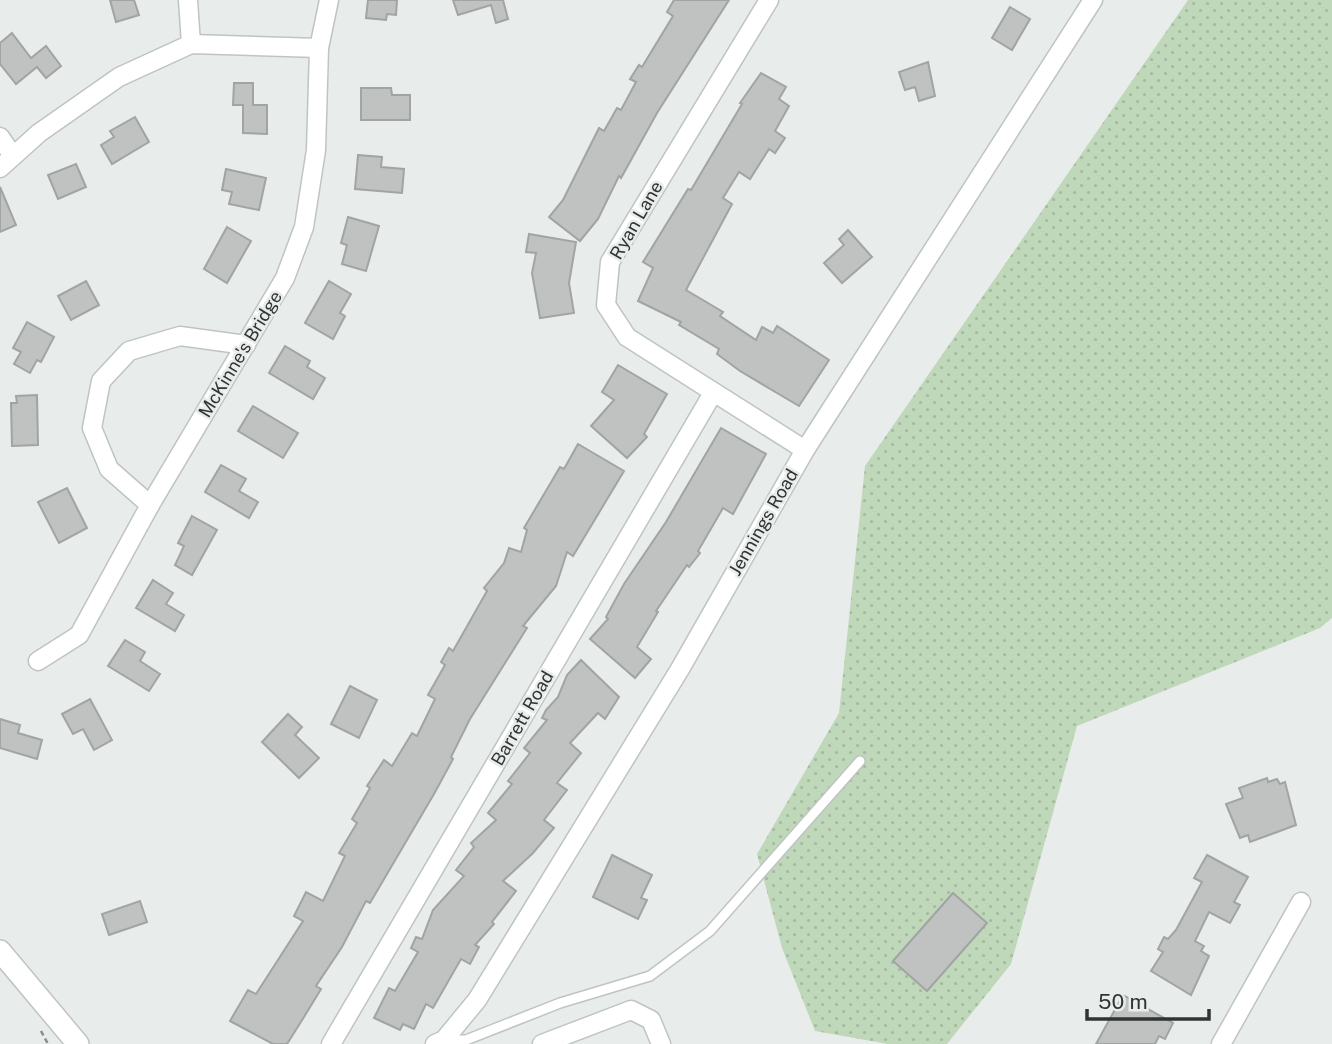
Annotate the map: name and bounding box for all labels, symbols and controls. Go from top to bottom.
street label: Ryan Lane [605,177,667,263]
street label: McKinne's Bridge [194,287,286,421]
street label: Jennings Road [724,465,802,579]
street label: Barrett Road [486,667,558,769]
scale bar [1087,978,1210,1022]
text: 50 m [1098,989,1148,1014]

